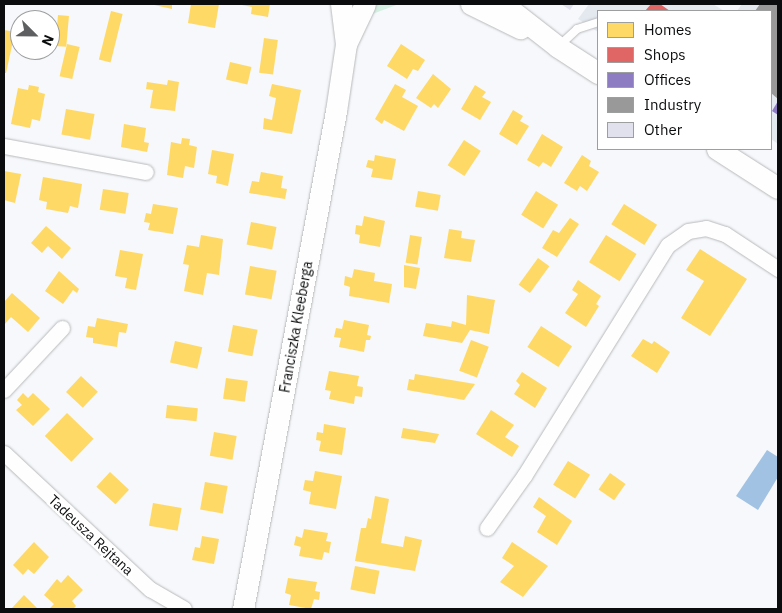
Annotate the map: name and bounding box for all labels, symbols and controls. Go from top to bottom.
north arrow [10,10,60,60]
legend [597,10,772,150]
text: Homes [644,20,692,39]
text: N [38,32,58,49]
text: Shops [644,45,686,64]
text: Offices [644,70,691,89]
text: Industry [644,95,701,114]
text: Other [644,120,682,139]
street label: Franciszka Kleeberga [276,260,316,394]
street label: Tadeusza Rejtana [45,491,137,579]

